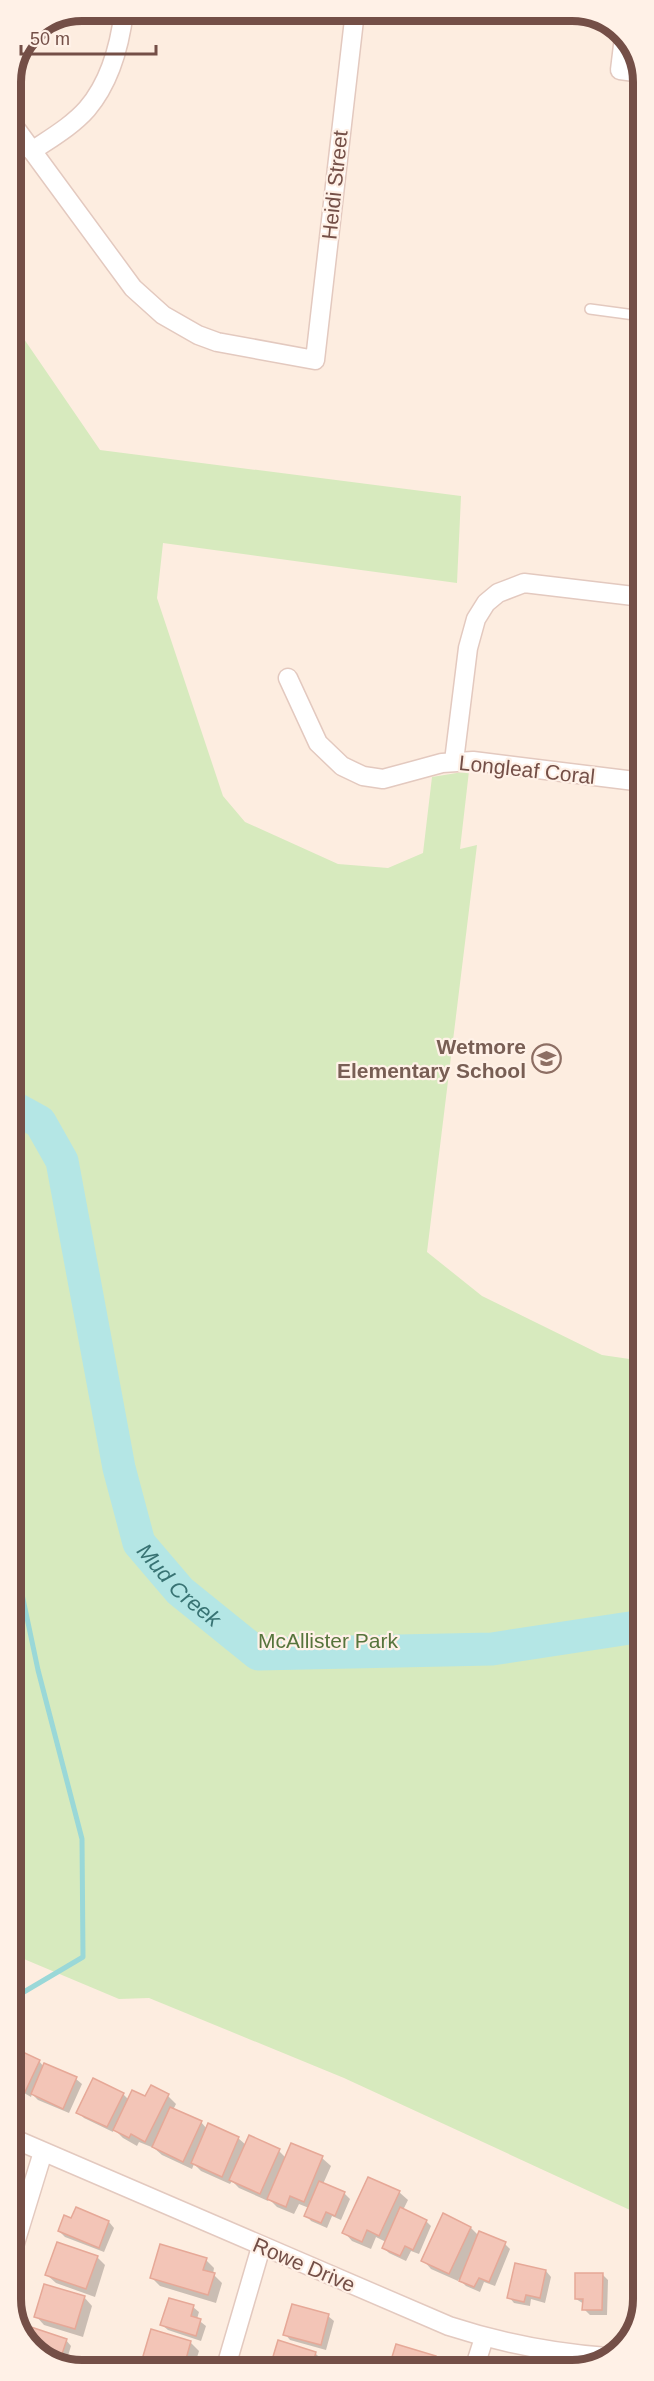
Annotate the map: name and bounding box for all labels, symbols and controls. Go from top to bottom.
scale bar [21,18,156,56]
text: 50 m [30,29,70,49]
street label: Heidi Street [317,129,352,241]
street label: Longleaf Coral [458,751,596,788]
place label: Wetmore Elementary School [337,1035,526,1082]
school or university icon: Wetmore Elementary School [531,1043,563,1075]
water label: Mud Creek [132,1539,226,1632]
park label: McAllister Park [258,1629,399,1652]
street label: Rowe Drive [250,2233,359,2296]

